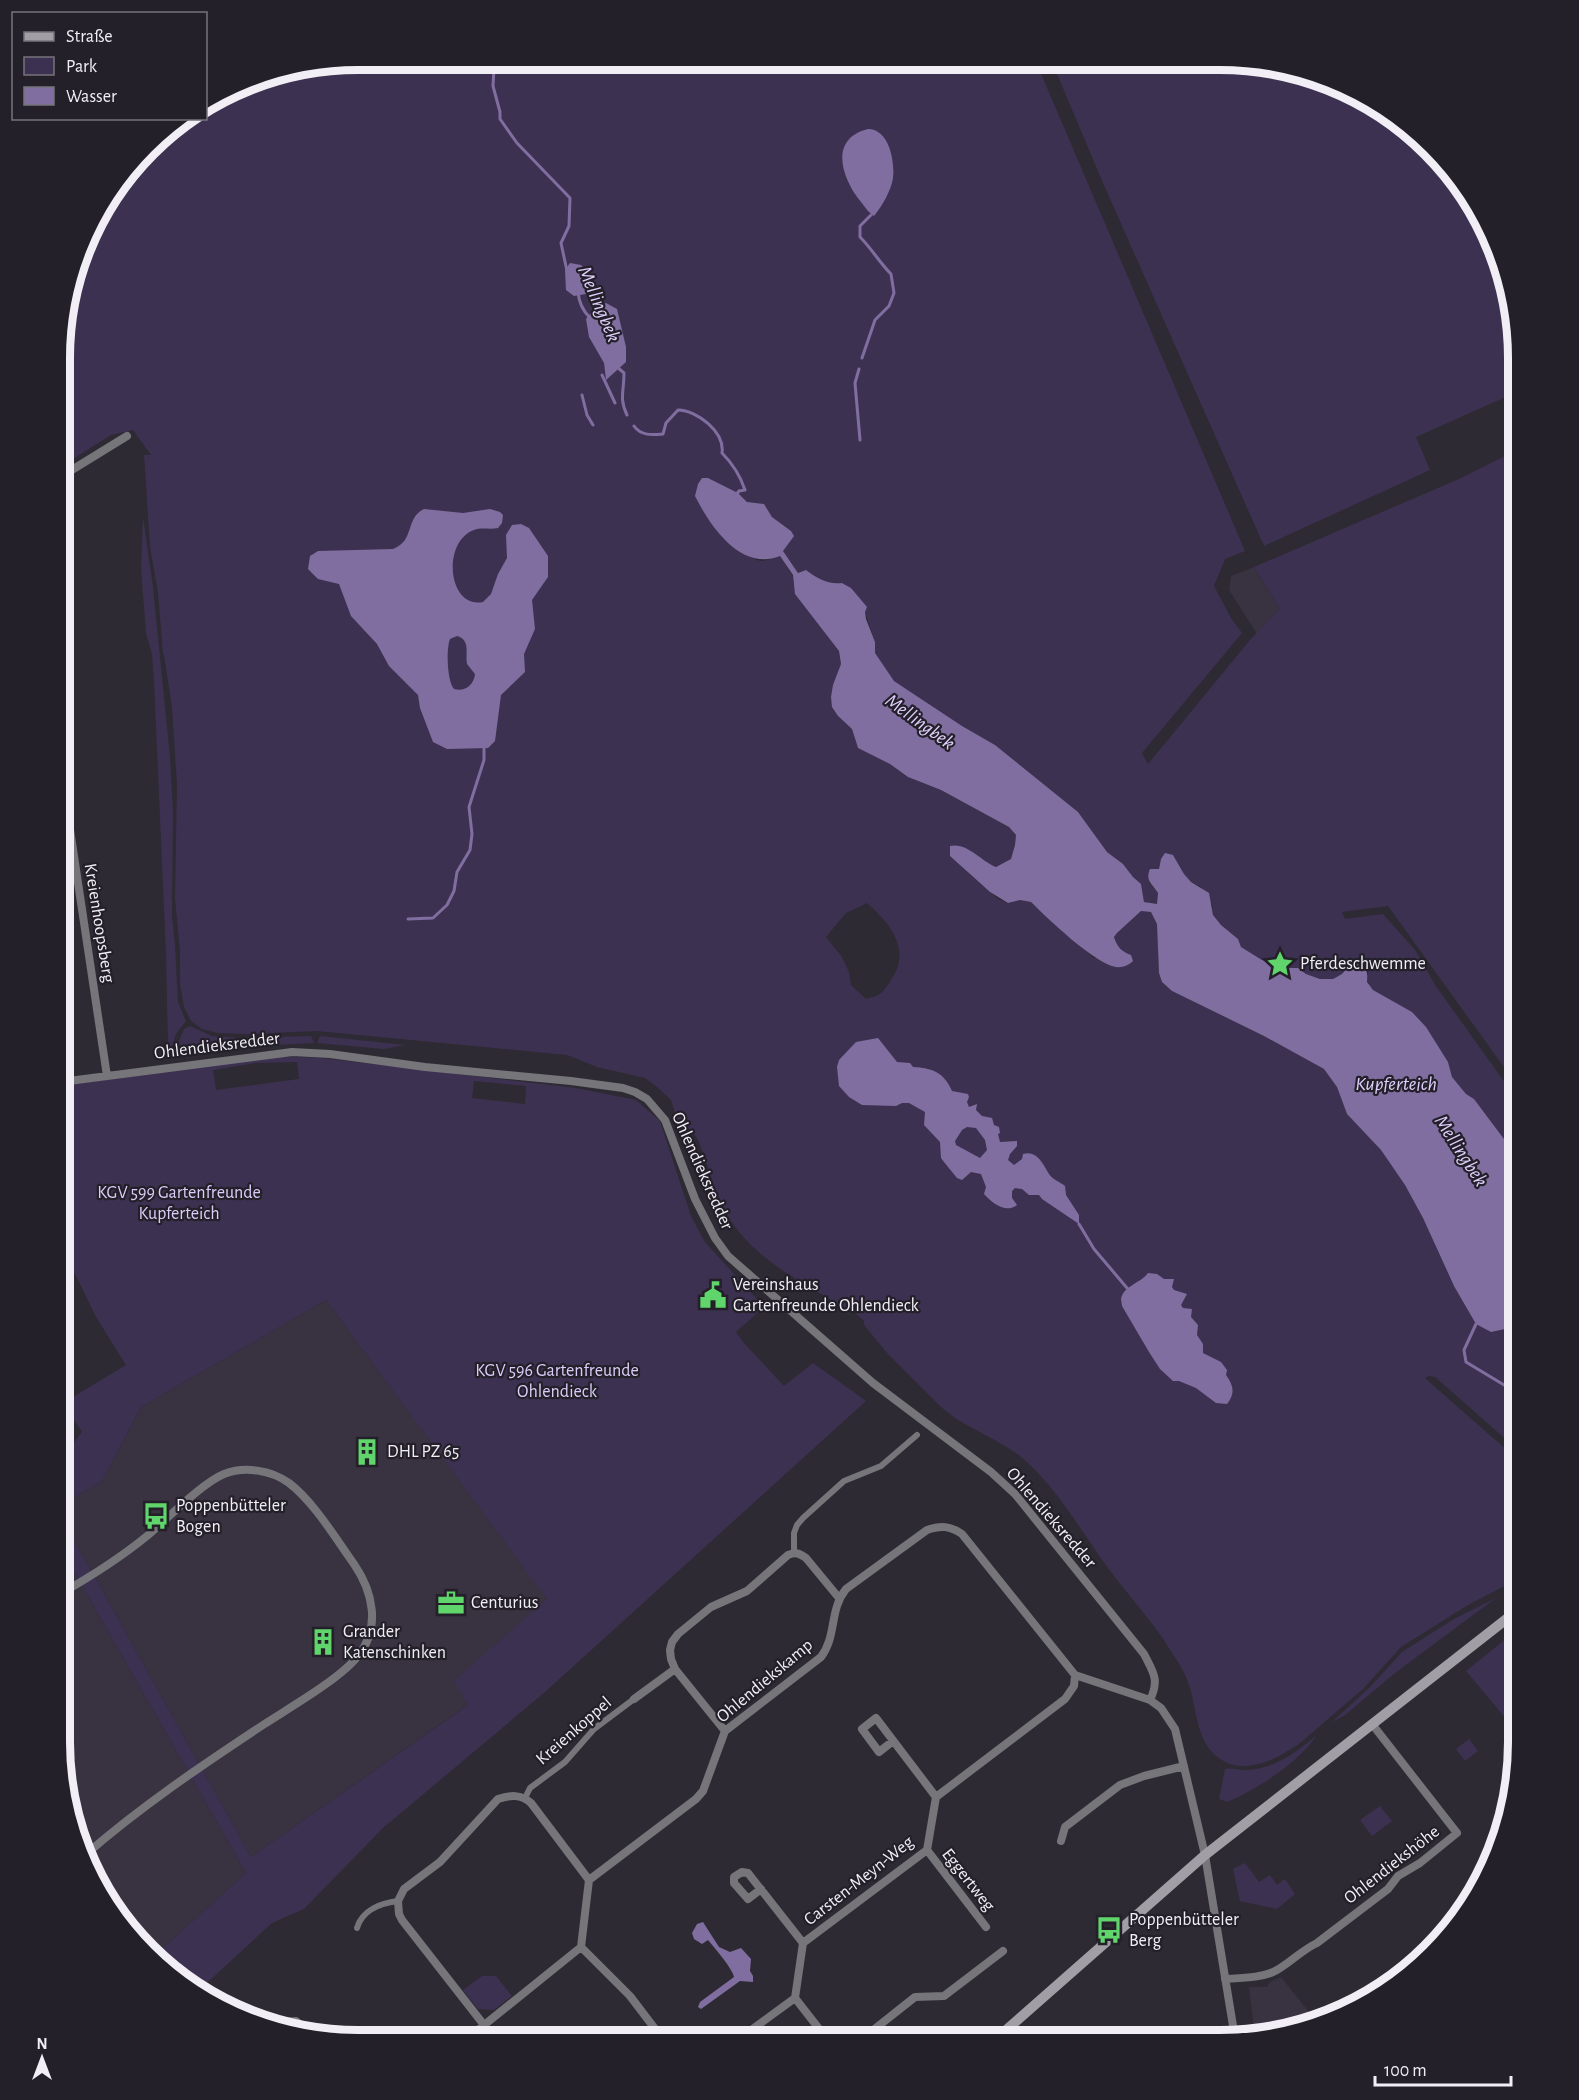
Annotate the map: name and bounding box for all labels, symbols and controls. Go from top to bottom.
legend [12,12,207,120]
text: Straße [66,28,112,46]
text: Park [66,58,98,76]
text: Wasser [66,88,117,106]
water label: Mellingbek [574,263,624,345]
water label: Mellingbek [882,690,958,754]
street label: Kreienhoopsberg [81,862,117,984]
place icon: Pferdeschwemme [1265,949,1295,979]
place label: Pferdeschwemme [1300,955,1426,973]
street label: Ohlendieksredder [153,1029,281,1063]
water label: Kupferteich [1355,1074,1437,1094]
street label: Ohlendieksredder [668,1110,736,1233]
water label: Mellingbek [1431,1112,1491,1190]
park label: KGV 599 Gartenfreunde Kupferteich [97,1184,261,1223]
place label: Vereinshaus Gartenfreunde Ohlendieck [733,1276,920,1315]
public building icon: Vereinshaus Gartenfreunde Ohlendieck [698,1280,728,1310]
park label: KGV 596 Gartenfreunde Ohlendieck [475,1362,639,1401]
building icon: DHL PZ 65 [352,1437,382,1467]
place label: DHL PZ 65 [387,1443,459,1461]
street label: Ohlendieksredder [1003,1464,1099,1572]
place label: Poppenbütteler Bogen [176,1497,286,1536]
bus stop icon: Poppenbütteler Bogen [141,1501,171,1531]
office icon: Centurius [436,1588,466,1618]
place label: Centurius [471,1594,538,1612]
place label: Grander Katenschinken [343,1623,446,1662]
building icon: Grander Katenschinken [308,1627,338,1657]
street label: Ohlendiekskamp [714,1636,816,1726]
street label: Kreienkoppel [533,1694,615,1768]
street label: Ohlendiekshöhe [1341,1822,1443,1908]
street label: Carsten-Meyn-Weg [801,1833,917,1929]
street label: Eggertweg [938,1845,998,1915]
place label: Poppenbütteler Berg [1129,1911,1239,1950]
bus stop icon: Poppenbütteler Berg [1094,1915,1124,1945]
north arrow [12,2028,72,2088]
text: N [36,2036,48,2052]
scale bar [1375,2049,1512,2087]
text: 100 m [1384,2062,1427,2080]

